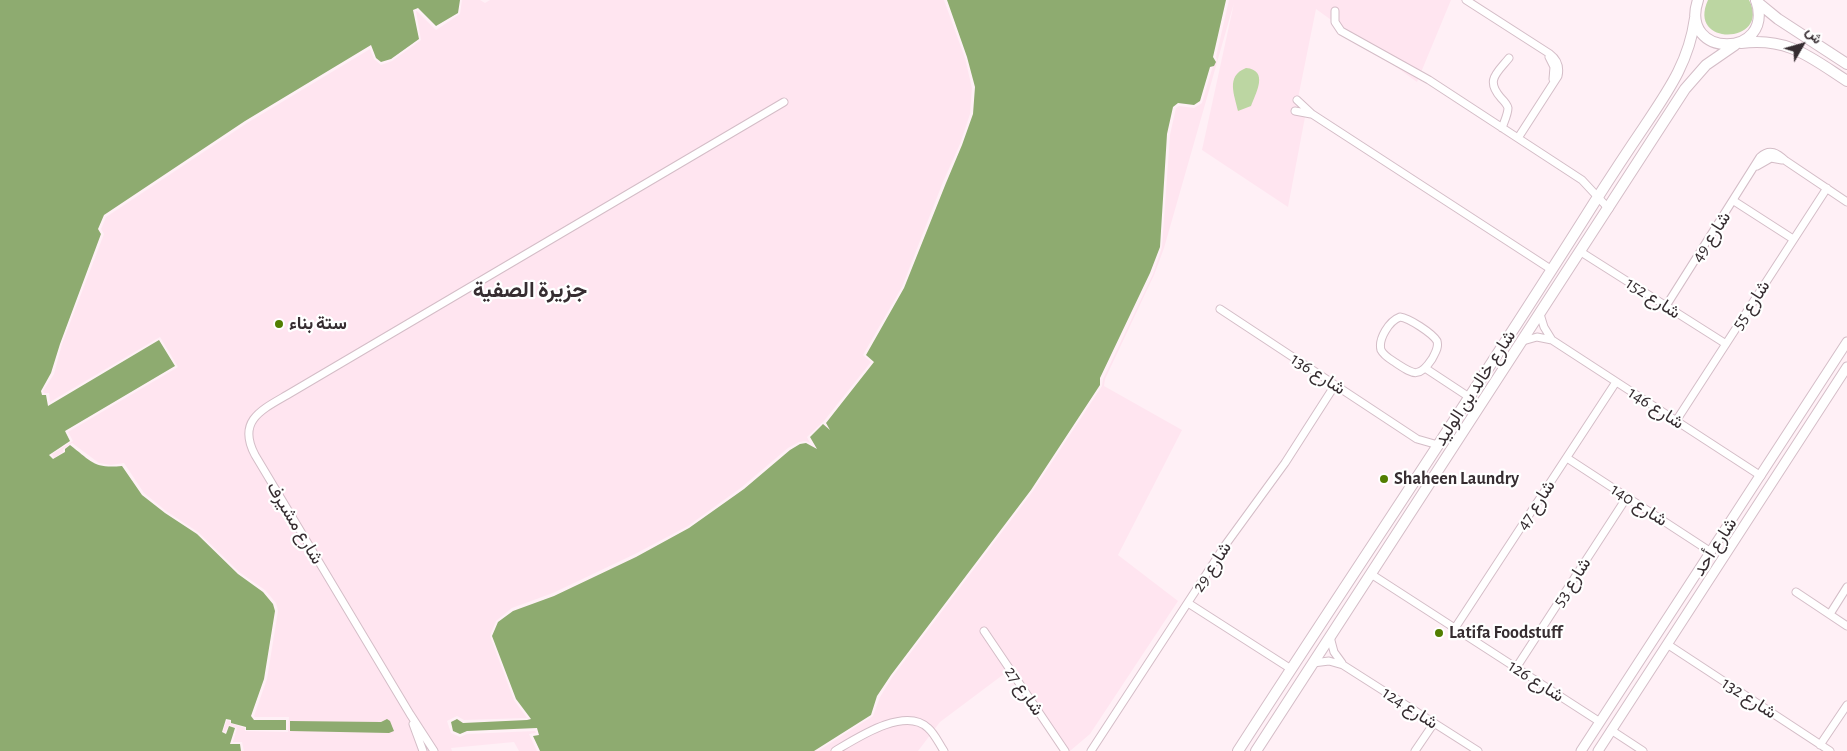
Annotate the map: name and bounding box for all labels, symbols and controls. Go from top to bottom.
north arrow [1777,20,1827,70]
text: ش [1803,25,1825,47]
street label: شارع 49 [1687,208,1735,266]
street label: شارع 152 [1622,272,1684,324]
street label: شارع 55 [1727,276,1775,334]
district label: جزيرة الصفية [473,277,587,303]
place label: ستة بناء [289,313,347,335]
marker: ستة بناء [273,318,285,330]
street label: شارع خالد بن الوليد [1430,326,1520,450]
street label: شارع 136 [1286,348,1350,400]
street label: شارع 146 [1624,382,1688,434]
place label: Shaheen Laundry [1394,468,1519,490]
marker: Shaheen Laundry [1378,473,1390,485]
street label: شارع 47 [1512,476,1560,534]
street label: شارع مشيرف [262,478,328,568]
street label: شارع 140 [1606,479,1672,531]
street label: شارع أحد [1688,514,1742,580]
street label: شارع 29 [1188,538,1236,596]
street label: شارع 53 [1548,553,1596,611]
place label: Latifa Foodstuff [1449,622,1562,644]
marker: Latifa Foodstuff [1433,627,1445,639]
street label: شارع 126 [1504,655,1568,707]
street label: شارع 27 [1000,662,1048,720]
street label: شارع 132 [1718,672,1780,724]
street label: شارع 124 [1378,682,1442,734]

